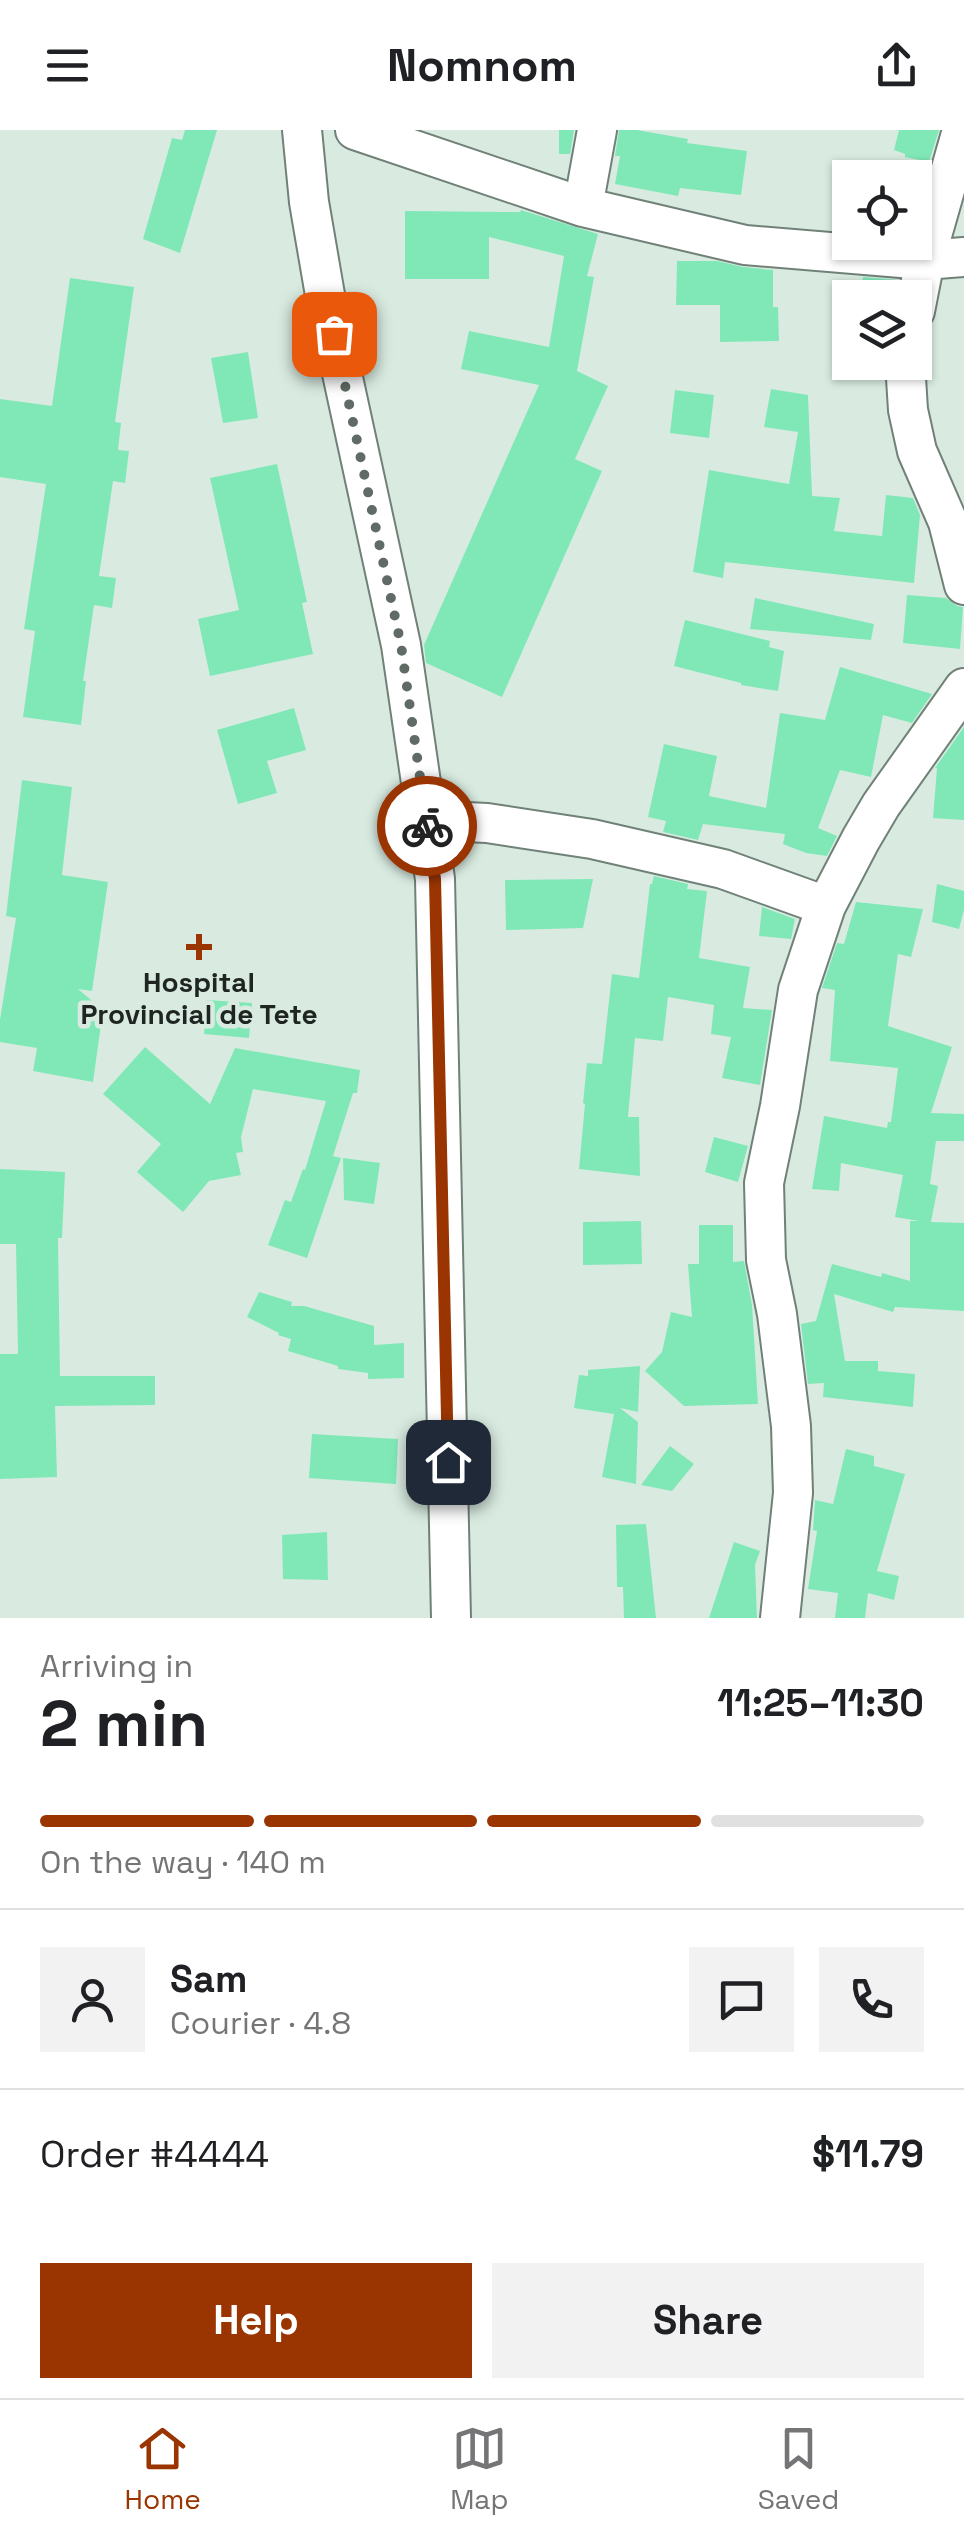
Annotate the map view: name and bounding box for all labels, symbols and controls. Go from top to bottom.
text: Nomnom [387,37,577,94]
icon: menu [40,38,95,93]
icon: share [869,38,924,93]
map controls [832,160,932,380]
button: locate [832,160,932,260]
button: layers [832,280,932,380]
pin [292,292,377,377]
icon: bag [307,307,362,362]
courier [377,776,477,876]
icon: bike [400,799,455,854]
marker: Hospital Provincial de Tete [186,934,212,960]
place label: Hospital Provincial de Tete [80,964,318,1032]
pin [406,1420,491,1505]
icon: home [421,1435,476,1490]
text: Arriving in [40,1646,193,1686]
text: 11:25–11:30 [717,1679,924,1727]
text: 2 min [40,1682,208,1765]
text: On the way · 140 m [40,1842,326,1882]
button: person [40,1947,145,2052]
button: chat [689,1947,794,2052]
button: phone [819,1947,924,2052]
text: Sam [170,1955,247,2003]
text: Courier · 4.8 [170,2003,351,2043]
text: Order #4444 [40,2130,269,2178]
text: $11.79 [812,2130,924,2178]
button: Help [40,2263,472,2378]
button: Share [492,2263,924,2378]
tab: Home [125,2421,201,2517]
tab: Map [450,2421,509,2517]
tab: Saved [758,2421,839,2517]

